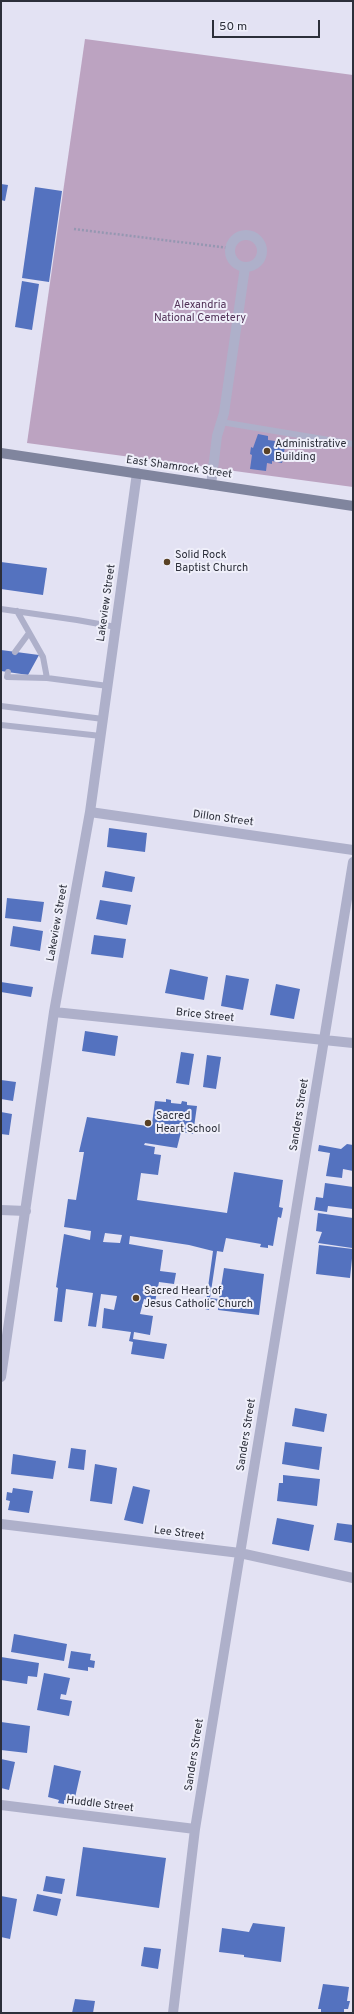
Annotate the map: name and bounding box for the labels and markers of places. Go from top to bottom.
place label: Administrative Building [275,438,346,464]
marker: Administrative Building [262,446,272,456]
place label: Solid Rock Baptist Church [175,549,248,575]
marker: Solid Rock Baptist Church [162,557,172,567]
place label: Sacred Heart School [156,1110,220,1136]
marker: Sacred Heart School [143,1118,153,1128]
place label: Sacred Heart of Jesus Catholic Church [144,1285,253,1311]
marker: Sacred Heart of Jesus Catholic Church [131,1293,141,1303]

